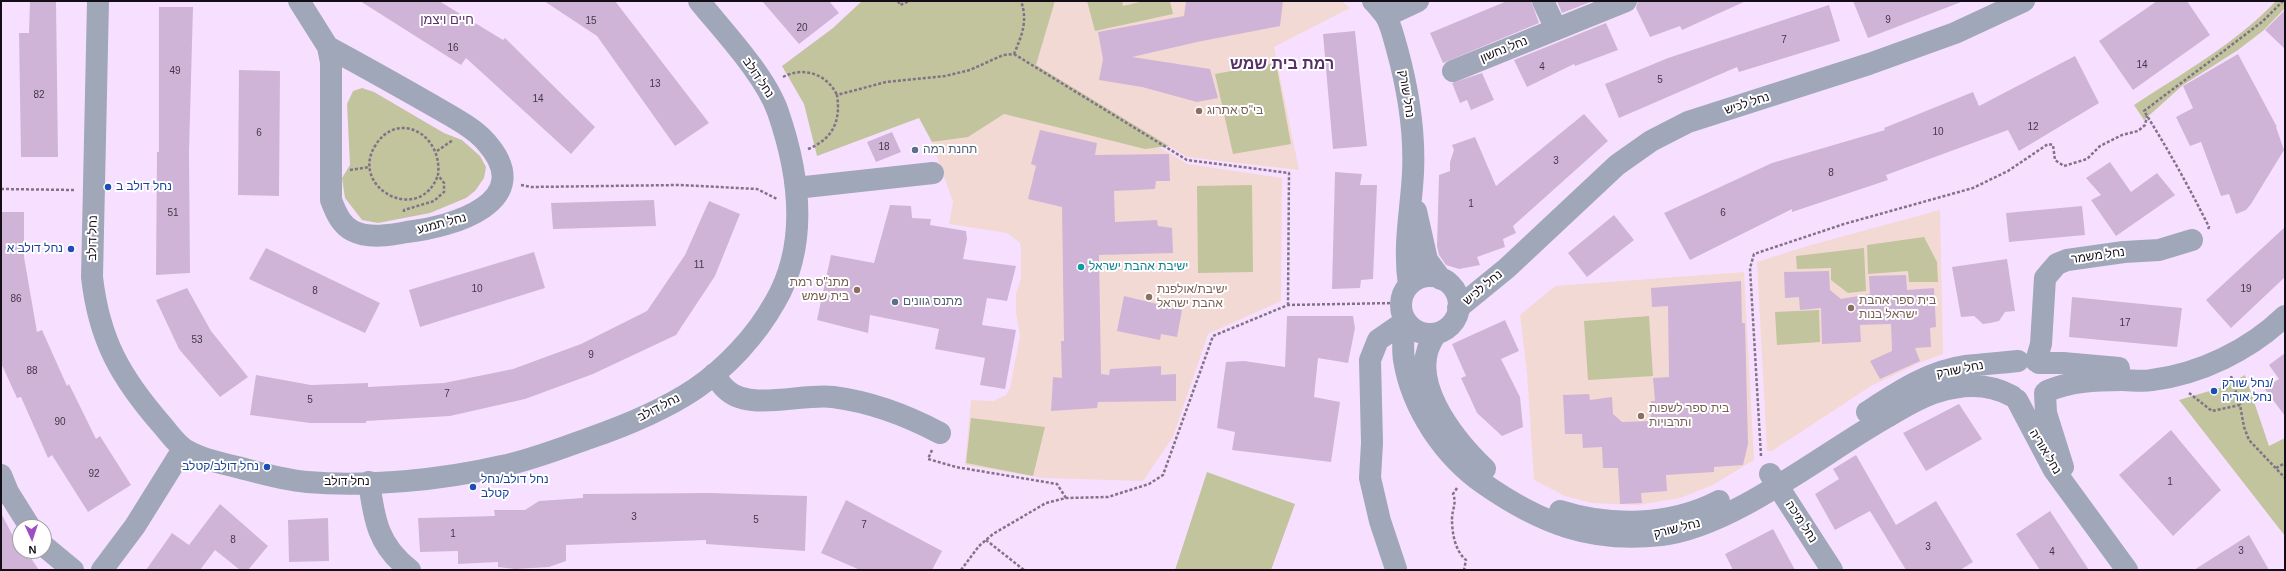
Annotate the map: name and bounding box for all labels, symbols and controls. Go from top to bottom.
district label: חיים ויצמן [420,12,474,28]
house number: 9 [1885,14,1891,26]
house number: 15 [585,15,597,27]
house number: 20 [796,22,808,34]
street label: נחל נחשון [1478,34,1530,66]
house number: 7 [1781,34,1787,46]
house number: 16 [447,42,459,54]
street label: נחל דולב [739,55,777,101]
district label: רמת בית שמש [1230,55,1334,75]
house number: 14 [2136,59,2148,71]
house number: 4 [1539,61,1545,73]
house number: 49 [169,65,181,77]
street label: נחל שורק [1395,69,1417,119]
house number: 5 [1657,74,1663,86]
house number: 13 [649,78,661,90]
house number: 82 [33,89,45,101]
street label: נחל לכיש [1723,90,1771,118]
house number: 14 [532,93,544,105]
place label: בי"ס אתרוג [1207,104,1263,118]
marker: בי"ס אתרוג [1194,106,1204,116]
house number: 12 [2027,121,2039,133]
house number: 10 [1932,126,1944,138]
house number: 6 [256,127,262,139]
house number: 18 [878,141,890,153]
place label: תחנת רמה [923,143,977,157]
marker: תחנת רמה [910,145,920,155]
house number: 3 [1553,155,1559,167]
house number: 8 [1828,167,1834,179]
place label: נחל דולב ב [116,180,172,194]
marker: נחל דולב ב [103,182,113,192]
house number: 1 [1468,198,1474,210]
house number: 51 [167,207,179,219]
house number: 6 [1720,207,1726,219]
street label: נחל תמנע [416,211,468,237]
street label: נחל דולב [85,215,101,261]
place label: נחל דולב א [7,242,63,256]
marker: נחל דולב א [66,244,76,254]
street label: נחל משמר [2070,245,2126,267]
house number: 11 [694,259,704,271]
place label: ישיבת אהבת ישראל [1089,260,1188,274]
marker: ישיבת אהבת ישראל [1076,262,1086,272]
street label: נחל לכיש [1461,268,1505,308]
place label: מתנ"ס רמת בית שמש [790,276,849,304]
house number: 10 [471,283,483,295]
place label: ישיבת/אולפנת אהבת ישראל [1157,283,1228,311]
house number: 19 [2240,283,2252,295]
house number: 8 [312,285,318,297]
marker: מתנ"ס רמת בית שמש [852,285,862,295]
marker: ישיבת/אולפנת אהבת ישראל [1144,292,1154,302]
house number: 86 [10,293,22,305]
place label: בית ספר אהבת ישראל בנות [1859,294,1936,322]
place label: מתנס גוונים [903,295,962,309]
marker: מתנס גוונים [890,297,900,307]
marker: בית ספר אהבת ישראל בנות [1846,303,1856,313]
house number: 17 [2119,317,2131,329]
house number: 53 [191,334,203,346]
house number: 9 [588,349,594,361]
street label: נחל שורק [1935,358,1985,382]
house number: 88 [26,365,38,377]
place label: נחל שורק/ נחל אוריה [2222,377,2273,405]
marker: נחל שורק/ נחל אוריה [2209,386,2219,396]
house number: 7 [444,388,450,400]
street label: נחל דולב [636,391,682,425]
house number: 5 [307,394,313,406]
place label: בית ספר לשפות ותרבויות [1649,402,1729,430]
marker: בית ספר לשפות ותרבויות [1636,411,1646,421]
house number: 90 [54,416,66,428]
street label: נחל אוריה [2026,427,2064,477]
place label: נחל דולב/קטלב [182,460,259,474]
marker: נחל דולב/קטלב [262,462,272,472]
house number: 92 [88,468,100,480]
place label: נחל דולב/נחל קטלב [481,473,549,501]
street label: נחל דולב [324,475,370,489]
house number: 1 [2167,476,2173,488]
marker: נחל דולב/נחל קטלב [468,482,478,492]
street label: נחל מיכה [1782,498,1820,546]
house number: 3 [631,511,637,523]
house number: 5 [753,514,759,526]
street label: נחל שורק [1652,516,1702,542]
north arrow [12,519,52,559]
house number: 7 [861,519,867,531]
house number: 1 [450,528,456,540]
house number: 8 [230,534,236,546]
house number: 3 [1925,541,1931,553]
text: N [28,544,37,556]
house number: 3 [2238,545,2244,557]
house number: 4 [2049,546,2055,558]

